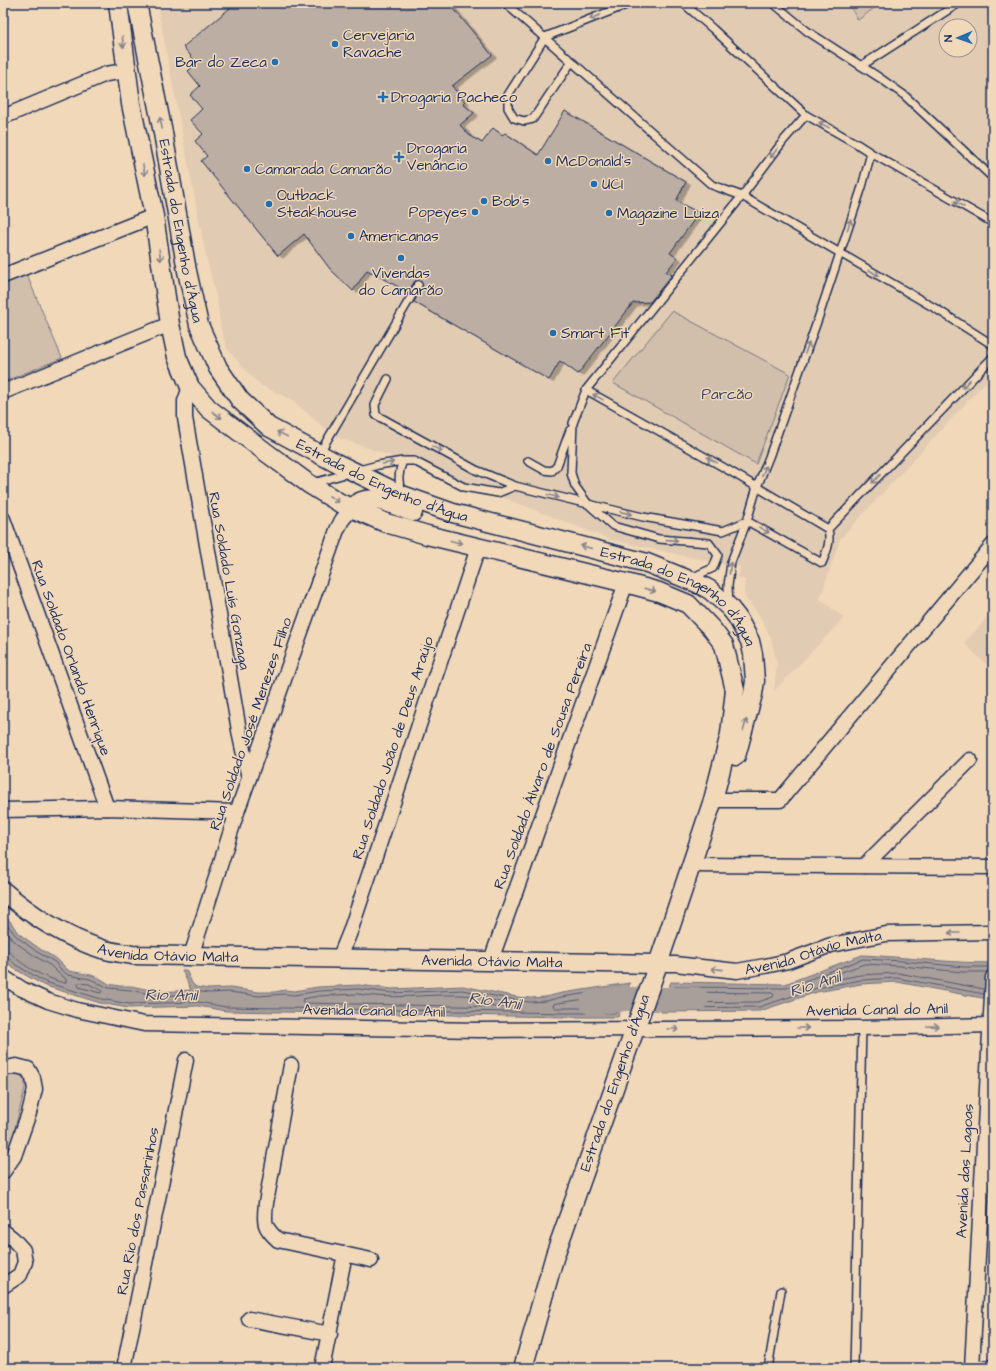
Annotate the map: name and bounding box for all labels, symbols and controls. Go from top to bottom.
one-way arrow [590,14,602,22]
north arrow [938,18,978,58]
place label: Cervejaria Ravache [343,25,415,63]
one-way arrow [119,35,127,48]
text: N [941,35,956,42]
marker: Cervejaria Ravache [330,39,340,49]
place label: Bar do Zeca [175,52,267,73]
marker: Bar do Zeca [270,57,280,67]
place label: Drogaria Pacheco [391,87,518,109]
marker: Drogaria Pacheco [378,92,388,102]
one-way arrow [157,117,165,130]
one-way arrow [818,121,830,129]
street label: Estrada do Engenho d'Água [154,137,209,325]
place label: Drogaria Venâncio [407,138,468,176]
one-way arrow [770,148,778,159]
place label: McDonald's [556,151,632,172]
marker: Drogaria Venâncio [394,152,404,162]
marker: McDonald's [543,156,553,166]
place label: Camarada Camarão [255,159,392,180]
one-way arrow [141,163,149,176]
marker: Camarada Camarão [242,164,252,174]
place label: UCI [602,174,623,195]
marker: UCI [589,179,599,189]
place label: Outback Steakhouse [277,185,357,223]
place label: Bob's [492,191,530,212]
marker: Bob's [479,196,489,206]
marker: Outback Steakhouse [264,199,274,209]
one-way arrow [953,199,965,207]
place label: Popeyes [409,202,467,224]
place label: Magazine Luiza [617,203,719,225]
marker: Popeyes [470,207,480,217]
marker: Magazine Luiza [604,208,614,218]
one-way arrow [846,219,853,232]
place label: Americanas [359,226,439,247]
marker: Americanas [346,231,356,241]
one-way arrow [156,248,164,261]
marker: Vivendas do Camarão [396,253,406,263]
place label: Vivendas do Camarão [359,263,444,301]
one-way arrow [868,269,880,277]
place label: Smart Fit [561,323,629,344]
marker: Smart Fit [548,328,558,338]
one-way arrow [804,343,812,355]
one-way arrow [961,379,970,390]
park label: Parcão [701,384,753,405]
one-way arrow [592,392,604,400]
one-way arrow [212,411,223,419]
one-way arrow [276,430,288,437]
street label: Estrada do Engenho d'Água [293,433,471,527]
one-way arrow [431,445,443,453]
one-way arrow [706,456,718,464]
one-way arrow [381,459,394,467]
one-way arrow [760,465,768,477]
one-way arrow [872,473,881,483]
street label: Rua Soldado Luís Gonzaga [202,490,255,672]
one-way arrow [546,492,559,500]
one-way arrow [328,496,340,504]
one-way arrow [619,509,632,517]
one-way arrow [758,527,770,535]
one-way arrow [665,536,678,543]
one-way arrow [449,539,462,546]
street label: Estrada do Engenho d'Água [598,541,761,648]
one-way arrow [580,543,593,550]
street label: Rua Soldado Orlando Henrique [26,557,116,759]
one-way arrow [726,562,734,575]
one-way arrow [643,587,656,594]
street label: Rua Soldado José Menezes Filho [205,614,298,833]
street label: Rua Soldado João de Deus Araújo [347,633,439,862]
street label: Rua Soldado Álvaro de Sousa Pereira [489,639,598,892]
one-way arrow [741,719,749,732]
street label: Avenida Otávio Malta [743,925,884,980]
one-way arrow [948,929,961,936]
street label: Avenida Otávio Malta [95,938,239,967]
street label: Avenida Otávio Malta [421,949,563,973]
one-way arrow [711,965,724,973]
water label: Rio Anil [787,965,846,1002]
water label: Rio Anil [145,984,200,1006]
water label: Rio Anil [468,986,525,1016]
street label: Estrada do Engenho d'Água [575,991,656,1175]
street label: Avenida Canal do Anil [806,998,948,1022]
street label: Avenida Canal do Anil [303,999,445,1023]
one-way arrow [926,1022,939,1030]
one-way arrow [666,1025,679,1033]
one-way arrow [796,1025,809,1032]
street label: Avenida das Lagoas [951,1103,980,1239]
street label: Rua Rio dos Passarinhos [111,1125,165,1297]

